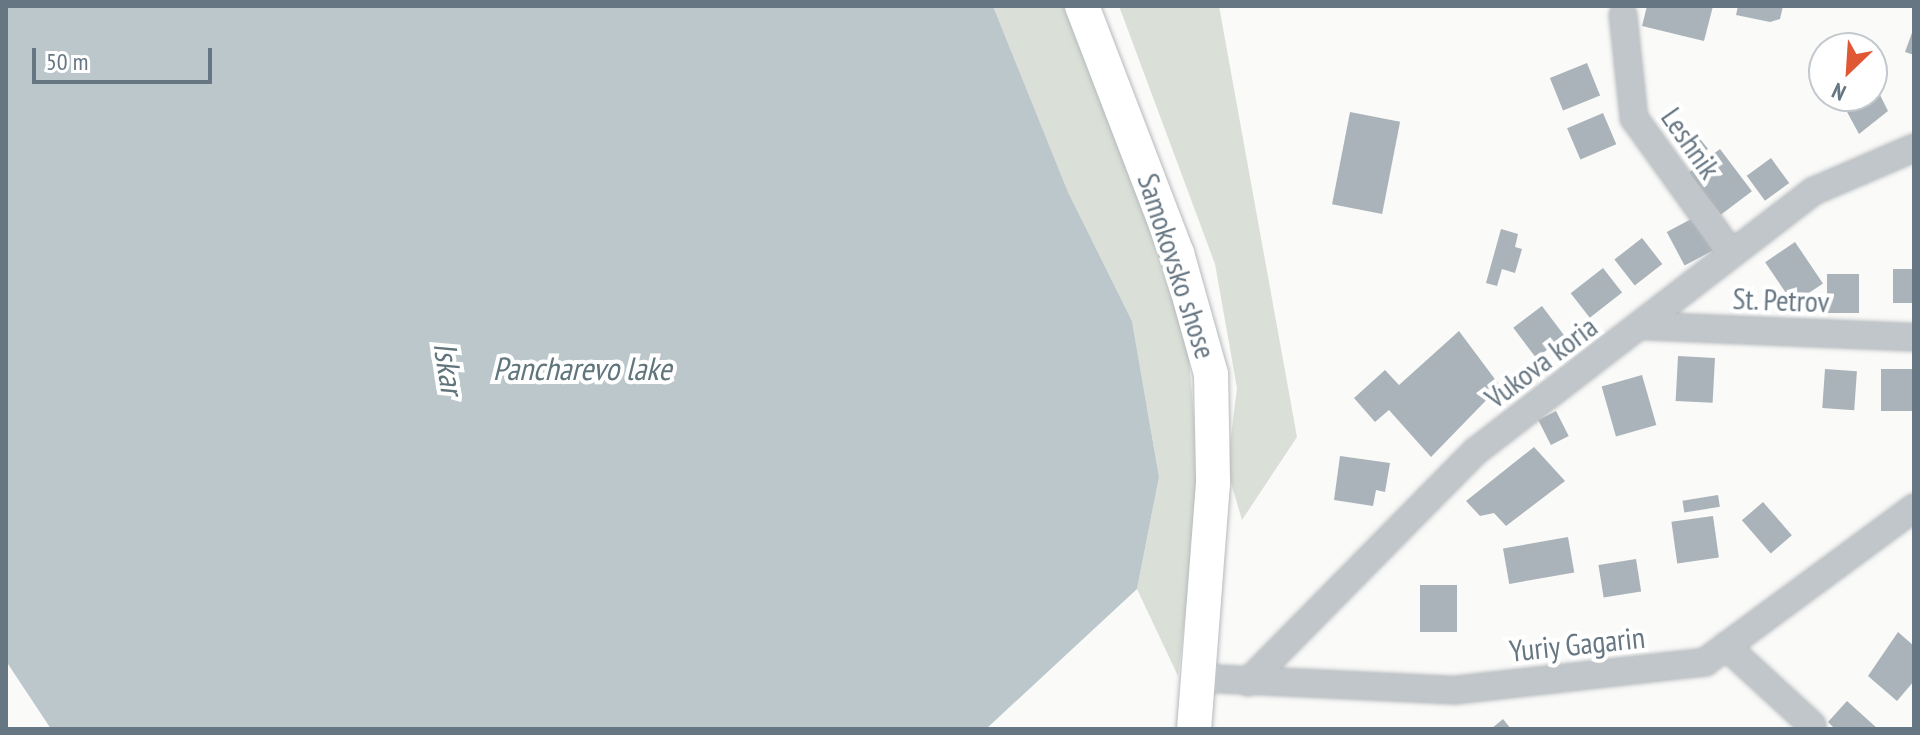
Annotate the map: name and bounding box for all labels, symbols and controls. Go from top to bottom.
scale bar [36,32,216,82]
north arrow [1808,32,1888,112]
text: 50 m [46,46,88,77]
text: N [1827,77,1850,107]
street label: Leshnik [1654,101,1728,185]
street label: Samokovsko shose [1130,169,1224,363]
street label: St. Petrov [1731,280,1831,320]
street label: Vukova koria [1478,308,1604,416]
water label: Iskar [426,339,472,397]
water label: Pancharevo lake [493,349,671,387]
street label: Yuriy Gagarin [1507,619,1647,669]

